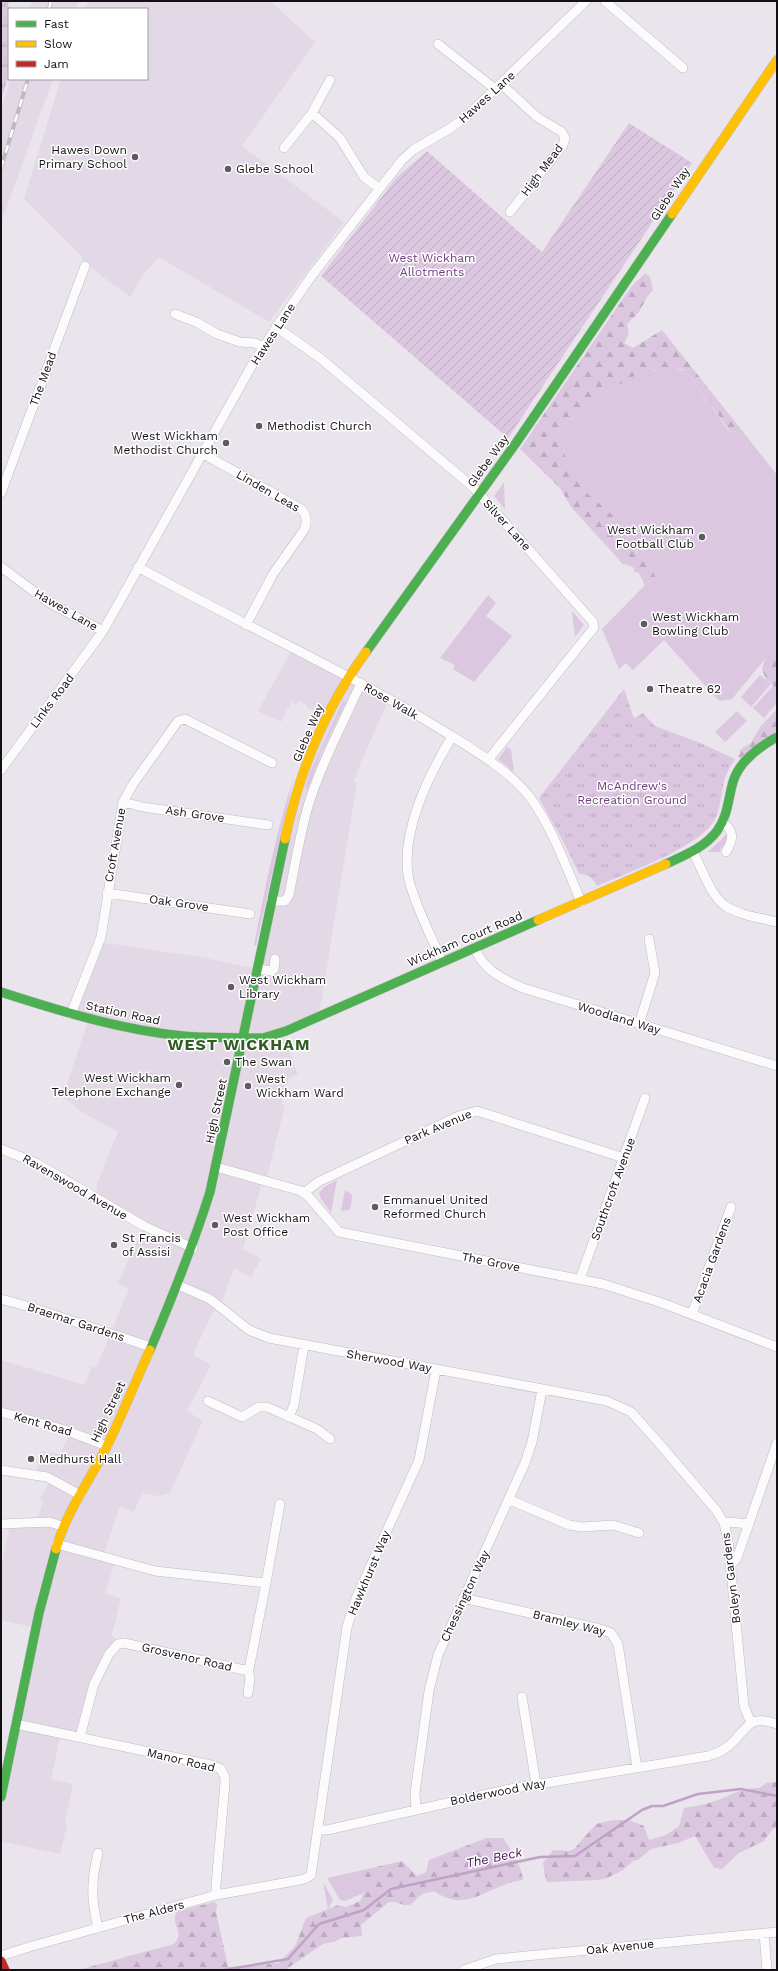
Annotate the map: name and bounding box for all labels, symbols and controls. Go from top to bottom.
legend [8,8,148,80]
text: Fast [44,17,69,31]
text: Slow [44,37,72,51]
text: Jam [44,57,69,71]
street label: Hawes Lane [456,68,518,126]
street label: High Mead [518,141,566,199]
place label: Hawes Down Primary School [39,143,127,171]
marker: Hawes Down Primary School [130,152,140,162]
place label: Glebe School [236,162,314,176]
marker: Glebe School [223,164,233,174]
street label: Glebe Way [647,164,693,223]
park label: West Wickham Allotments [388,251,476,279]
street label: Hawes Lane [248,300,298,368]
street label: The Mead [27,350,59,408]
place label: Methodist Church [267,419,372,433]
marker: Methodist Church [254,421,264,431]
place label: West Wickham Methodist Church [113,429,218,457]
street label: Glebe Way [464,431,512,490]
marker: West Wickham Methodist Church [221,438,231,448]
street label: Linden Leas [234,467,302,515]
street label: Silver Lane [480,496,534,554]
place label: West Wickham Football Club [607,523,694,551]
marker: West Wickham Football Club [697,532,707,542]
street label: Hawes Lane [32,586,100,634]
place label: West Wickham Bowling Club [652,610,739,638]
marker: West Wickham Bowling Club [639,619,649,629]
street label: Links Road [27,671,77,731]
street label: Rose Walk [361,680,421,722]
place label: Theatre 62 [658,682,721,696]
marker: Theatre 62 [645,684,655,694]
street label: Glebe Way [290,701,327,764]
park label: McAndrew's Recreation Ground [577,779,687,807]
street label: Ash Grove [165,803,225,825]
street label: Croft Avenue [102,807,128,883]
street label: Oak Grove [148,892,210,914]
street label: Wickham Court Road [405,908,525,970]
place label: West Wickham Library [239,973,326,1001]
marker: West Wickham Library [226,982,236,992]
street label: Station Road [85,998,161,1028]
street label: Woodland Way [576,999,663,1037]
district label: WEST WICKHAM [168,1035,310,1054]
place label: The Swan [235,1055,292,1069]
marker: The Swan [222,1057,232,1067]
place label: West Wickham Telephone Exchange [51,1071,171,1099]
place label: West Wickham Ward [256,1072,344,1100]
street label: High Street [202,1077,230,1145]
marker: West Wickham Telephone Exchange [174,1080,184,1090]
marker: West Wickham Ward [243,1081,253,1091]
street label: Park Avenue [402,1107,474,1147]
street label: Southcroft Avenue [588,1136,638,1242]
street label: Ravenswood Avenue [20,1151,130,1223]
place label: Emmanuel United Reformed Church [383,1193,488,1221]
marker: Emmanuel United Reformed Church [370,1202,380,1212]
place label: West Wickham Post Office [223,1211,310,1239]
street label: Acacia Gardens [690,1215,734,1305]
marker: West Wickham Post Office [210,1220,220,1230]
place label: St Francis of Assisi [122,1231,181,1259]
marker: St Francis of Assisi [109,1240,119,1250]
street label: The Grove [461,1249,521,1275]
street label: Braemar Gardens [26,1300,126,1344]
street label: Sherwood Way [345,1347,433,1376]
street label: High Street [88,1379,128,1445]
street label: Kent Road [12,1409,74,1439]
place label: Medhurst Hall [39,1452,122,1466]
marker: Medhurst Hall [26,1454,36,1464]
street label: Hawkhurst Way [345,1528,393,1617]
street label: Boleyn Gardens [718,1532,744,1624]
street label: Chessington Way [438,1547,493,1644]
street label: Bramley Way [531,1607,608,1639]
street label: Grosvenor Road [140,1640,234,1674]
street label: Manor Road [146,1745,216,1775]
street label: Bolderwood Way [449,1776,548,1808]
water label: The Beck [465,1844,524,1871]
street label: The Alders [122,1897,186,1927]
street label: Oak Avenue [585,1936,655,1958]

